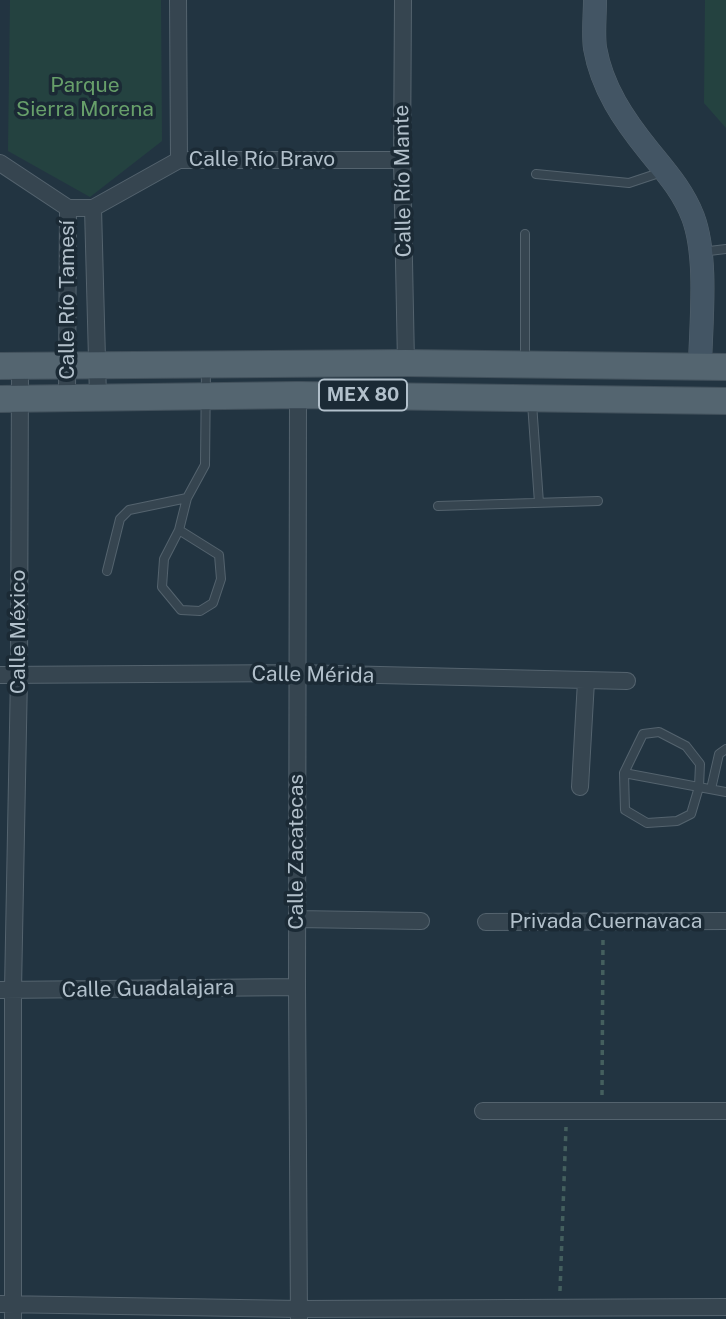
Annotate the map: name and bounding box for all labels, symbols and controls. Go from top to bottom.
park label: Parque Sierra Morena [16,73,154,123]
street label: Calle Río Mante [389,105,417,257]
street label: Calle Río Bravo [189,147,335,173]
street label: Calle Río Tamesí [55,220,81,380]
road number: MEX 80 [319,380,407,410]
street label: Calle México [6,570,32,694]
street label: Calle Mérida [251,661,375,689]
street label: Calle Zacatecas [284,774,310,930]
street label: Privada Cuernavaca [510,909,702,935]
street label: Calle Guadalajara [62,975,234,1003]

